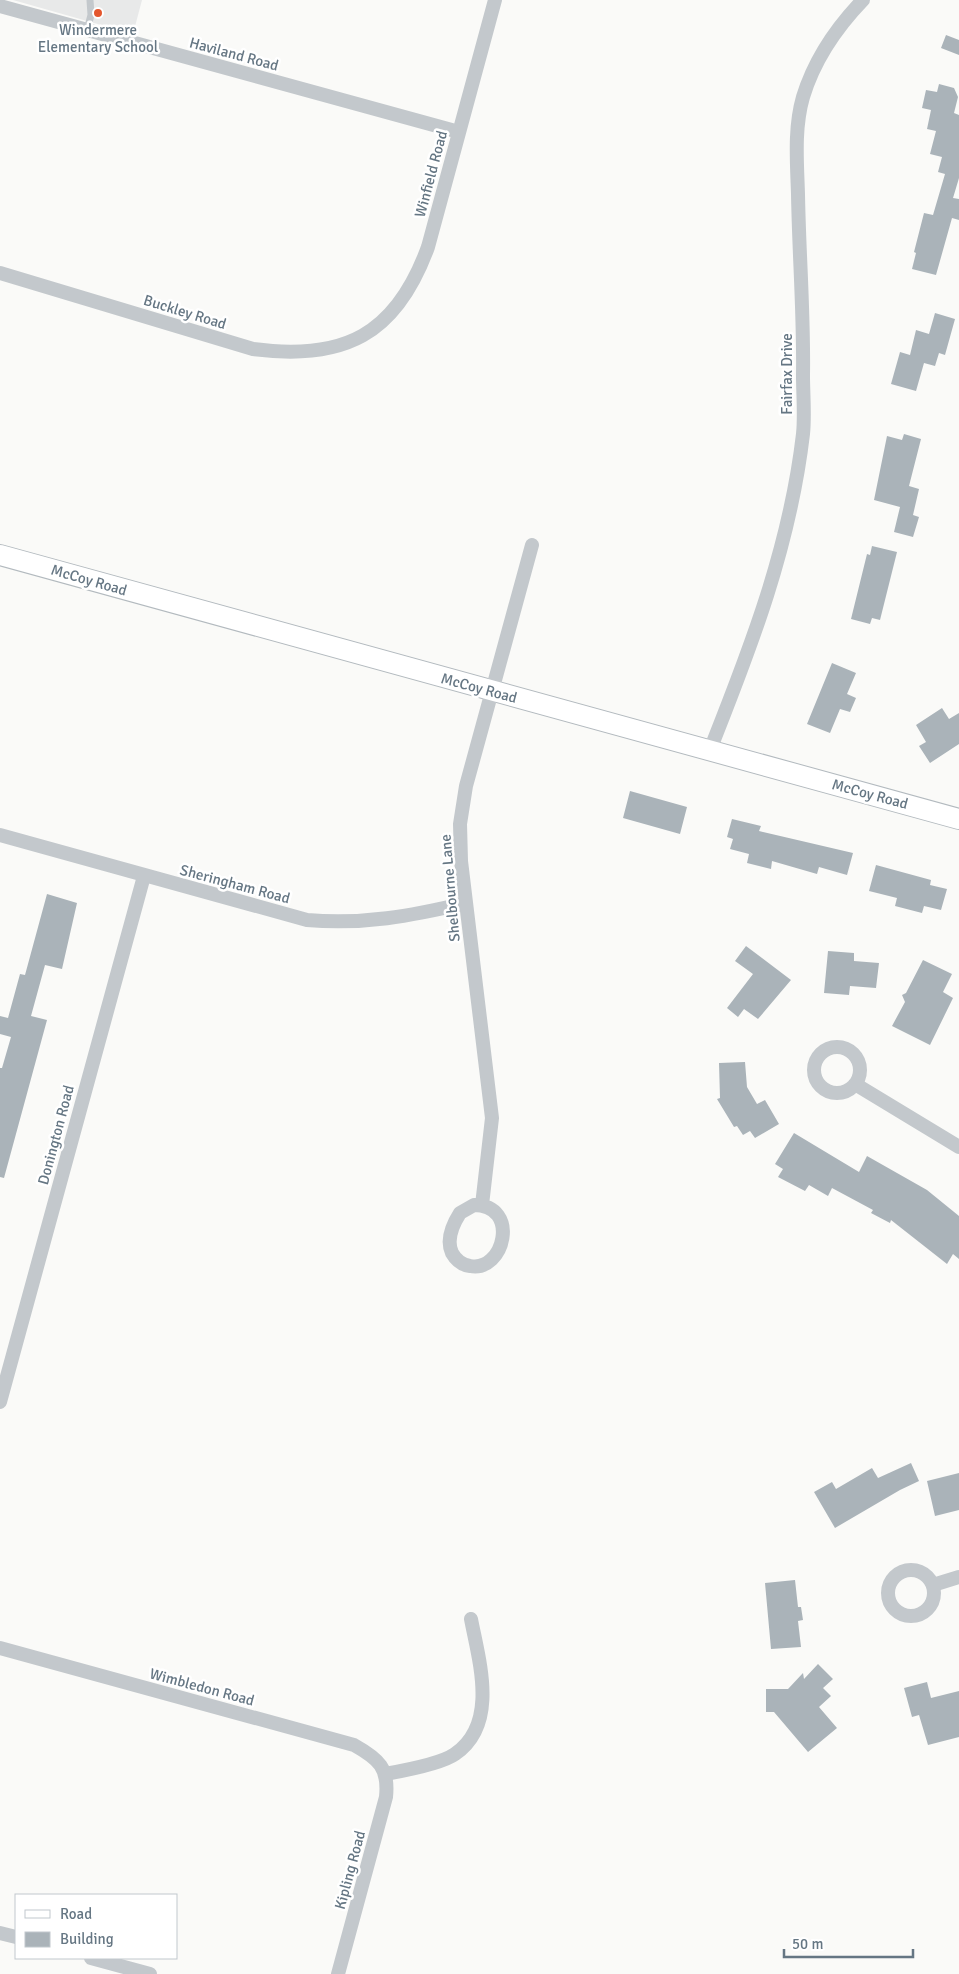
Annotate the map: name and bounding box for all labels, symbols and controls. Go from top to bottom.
marker: Windermere Elementary School [92,7,104,19]
place label: Windermere Elementary School [38,21,158,56]
street label: Haviland Road [187,33,281,75]
street label: Winfield Road [411,129,451,219]
street label: Buckley Road [141,291,229,333]
street label: Fairfax Drive [778,333,796,415]
street label: McCoy Road [49,561,129,599]
street label: McCoy Road [439,669,519,707]
street label: McCoy Road [830,775,910,813]
street label: Shelbourne Lane [436,834,464,942]
street label: Sheringham Road [178,861,292,907]
street label: Donington Road [34,1083,78,1187]
street label: Wimbledon Road [148,1664,256,1710]
street label: Kipling Road [331,1829,369,1911]
legend [15,1894,178,1959]
text: Road [60,1905,92,1923]
scale bar [784,1926,913,1958]
text: Building [60,1930,114,1948]
text: 50 m [792,1935,823,1953]

